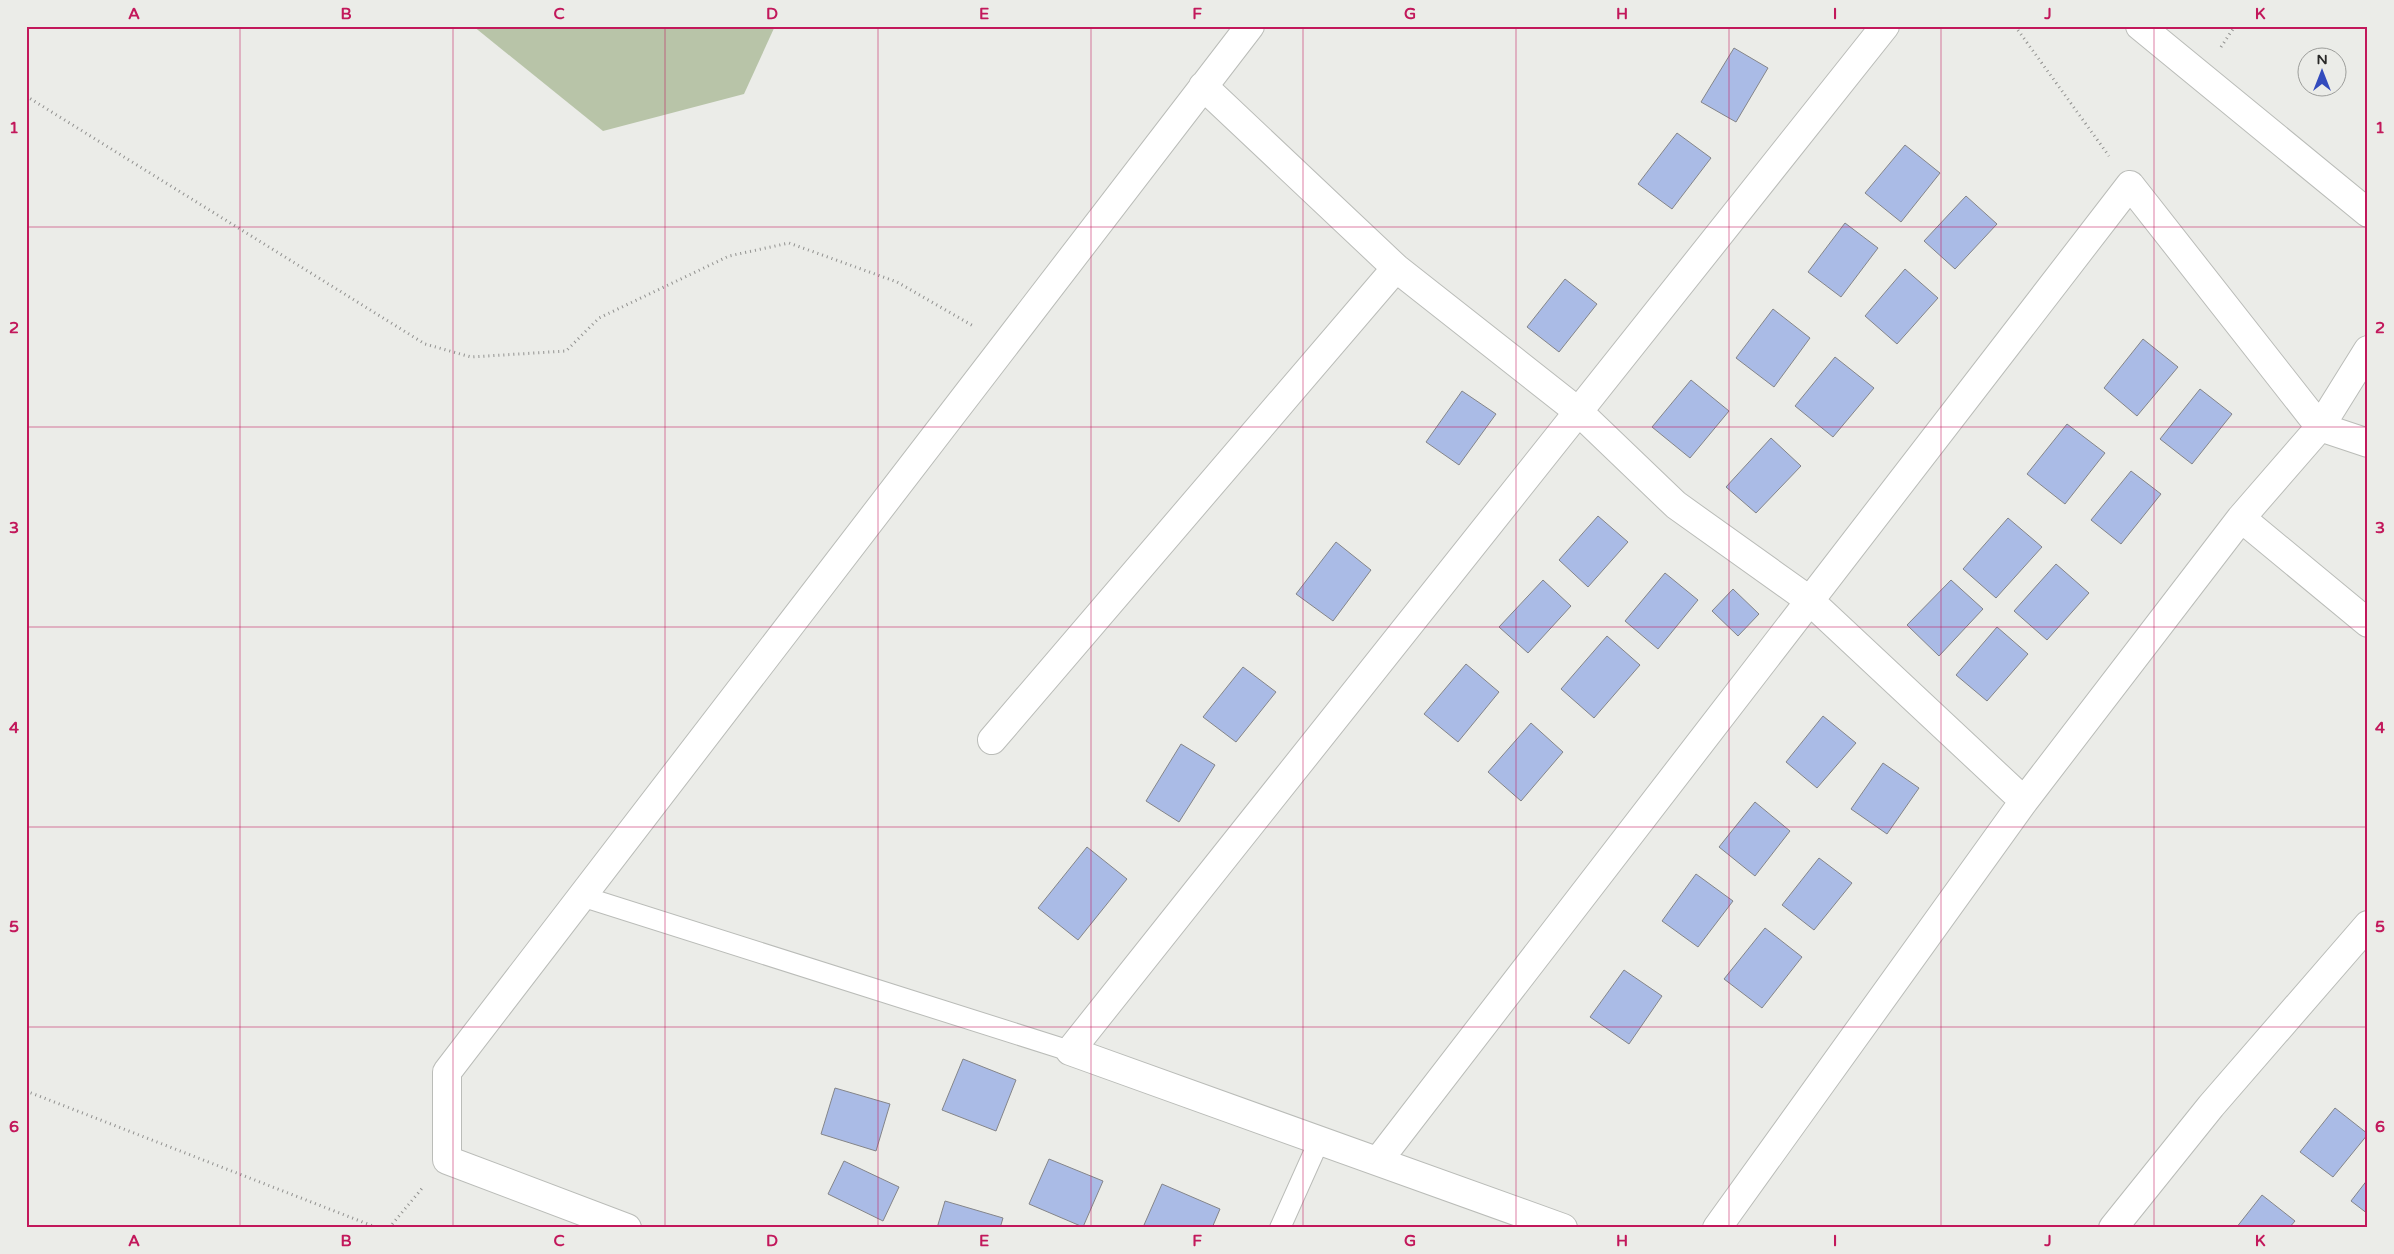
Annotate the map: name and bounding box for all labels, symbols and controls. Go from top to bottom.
text: A [128,4,140,24]
text: B [340,4,352,24]
text: C [553,4,565,24]
text: D [766,4,778,24]
text: E [979,4,989,24]
text: F [1192,4,1202,24]
text: G [1404,4,1416,24]
text: H [1616,4,1628,24]
text: I [1833,4,1837,24]
text: J [2043,4,2052,24]
text: K [2255,4,2266,24]
north arrow [2296,48,2346,98]
text: N [2316,51,2328,68]
text: 1 [9,118,19,138]
text: 1 [2375,118,2385,138]
text: 2 [9,318,19,338]
text: 2 [2375,318,2385,338]
text: 3 [9,518,19,538]
text: 3 [2375,518,2385,538]
text: 4 [9,718,19,738]
text: 4 [2375,718,2385,738]
text: 5 [9,917,19,937]
text: 5 [2375,917,2385,937]
text: 6 [9,1117,19,1137]
text: 6 [2375,1117,2385,1137]
text: A [128,1231,140,1251]
text: B [340,1231,352,1251]
text: C [553,1231,565,1251]
text: D [766,1231,778,1251]
text: E [979,1231,989,1251]
text: F [1192,1231,1202,1251]
text: G [1404,1231,1416,1251]
text: H [1616,1231,1628,1251]
text: I [1833,1231,1837,1251]
text: J [2043,1231,2052,1251]
text: K [2255,1231,2266,1251]

